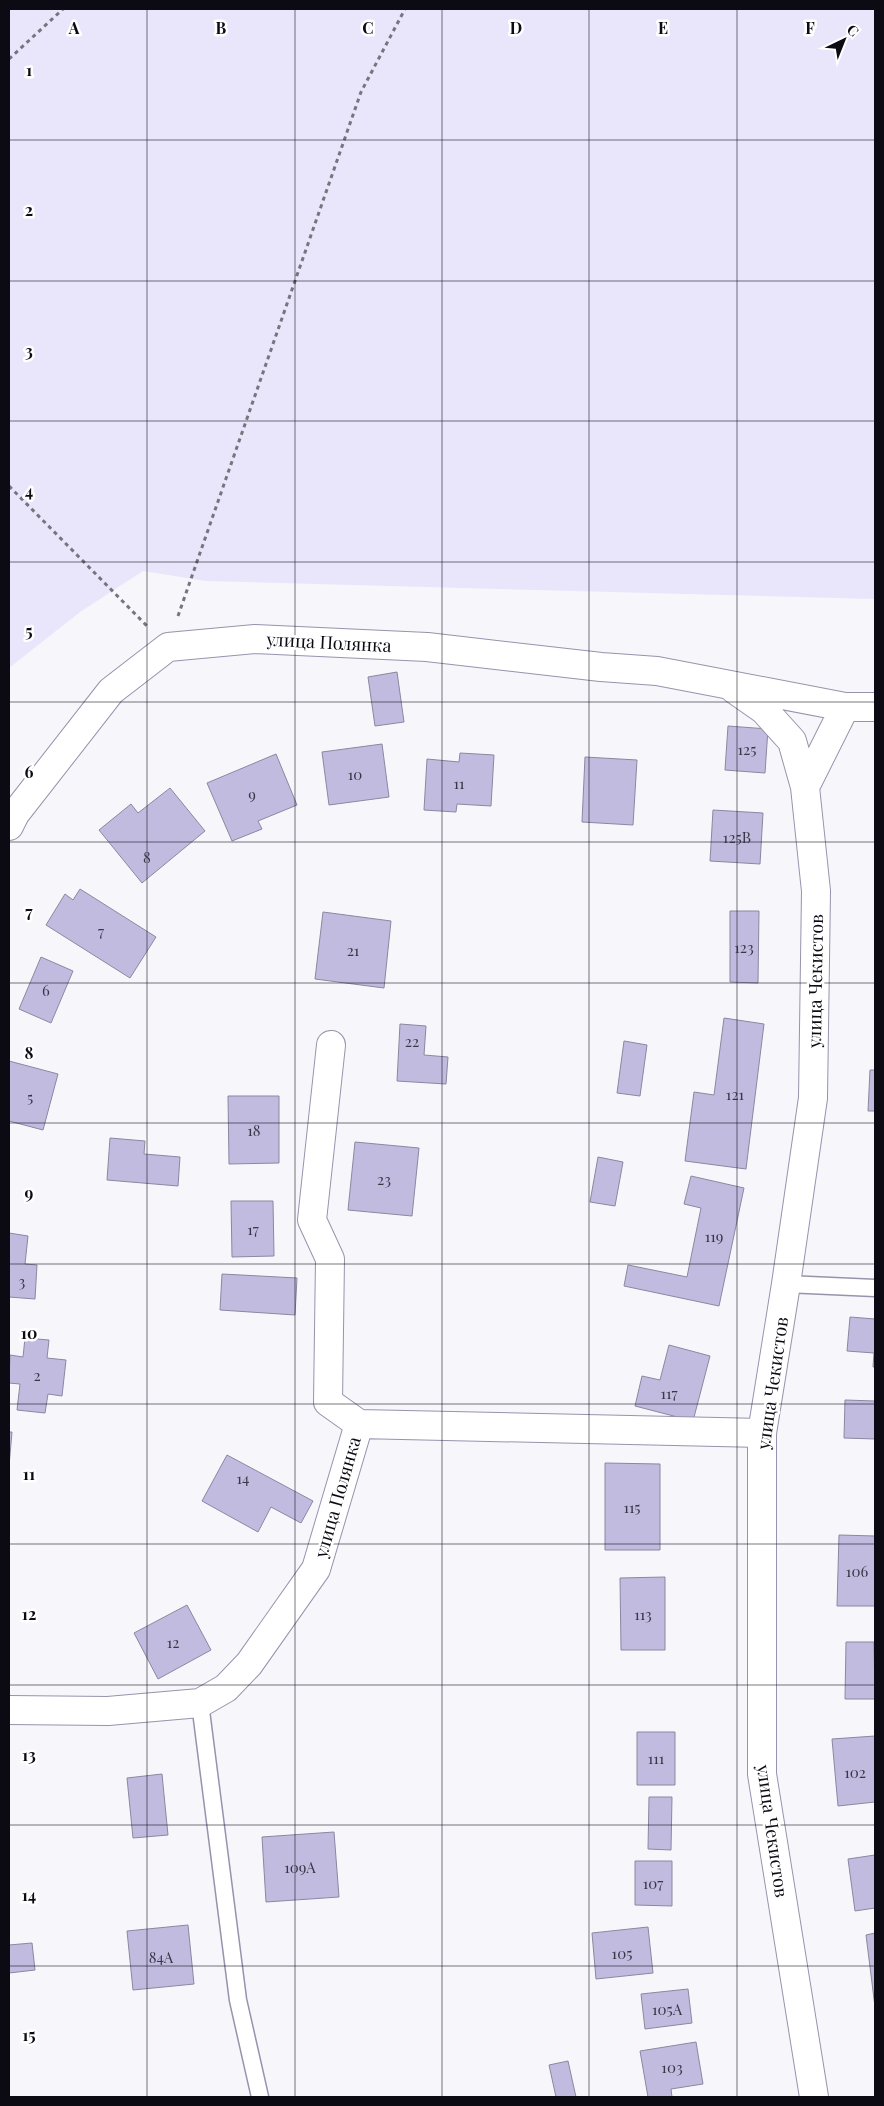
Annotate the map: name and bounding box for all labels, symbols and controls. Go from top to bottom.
north arrow [819,15,869,65]
text: A [68,17,80,38]
text: B [216,17,227,38]
text: C [362,17,374,38]
text: D [510,17,522,38]
text: E [658,17,668,38]
text: F [805,17,815,38]
text: С [843,20,863,41]
text: 1 [26,59,32,80]
text: 2 [25,199,33,220]
text: 3 [25,340,33,361]
text: 4 [25,480,33,501]
text: 5 [25,620,33,641]
street label: улица Полянка [265,627,392,657]
house number: 125 [738,739,756,759]
text: 6 [25,761,34,782]
house number: 10 [348,764,362,784]
house number: 11 [453,773,465,793]
house number: 9 [248,784,256,804]
house number: 125В [723,827,751,847]
house number: 8 [143,847,151,867]
text: 7 [25,901,33,922]
street label: улица Чекистов [802,914,828,1049]
house number: 7 [98,921,104,941]
house number: 123 [734,937,754,957]
house number: 21 [347,940,360,960]
house number: 6 [42,980,50,1000]
house number: 22 [405,1031,419,1051]
text: 8 [25,1042,34,1063]
house number: 121 [726,1084,745,1104]
house number: 5 [27,1087,33,1107]
house number: 18 [247,1120,261,1140]
house number: 23 [377,1169,391,1189]
text: 9 [25,1182,34,1203]
house number: 17 [247,1219,259,1239]
house number: 119 [705,1226,723,1246]
house number: 3 [19,1271,26,1291]
street label: улица Чекистов [751,1315,793,1452]
text: 10 [21,1322,37,1343]
house number: 2 [33,1365,41,1385]
house number: 117 [660,1383,678,1403]
street label: улица Полянка [308,1434,366,1561]
text: 11 [23,1463,35,1484]
house number: 14 [237,1468,249,1488]
house number: 115 [623,1497,641,1517]
house number: 106 [846,1561,868,1581]
text: 12 [22,1603,36,1624]
house number: 113 [634,1604,652,1624]
house number: 12 [167,1632,179,1652]
text: 13 [22,1744,36,1765]
house number: 111 [648,1748,665,1768]
street label: улица Чекистов [752,1762,794,1899]
house number: 102 [844,1762,866,1782]
house number: 109А [284,1857,316,1877]
house number: 107 [643,1873,663,1893]
text: 14 [22,1884,36,1905]
house number: 105 [612,1943,632,1963]
house number: 84А [149,1947,174,1967]
house number: 105А [652,1999,683,2019]
text: 15 [22,2024,36,2045]
house number: 103 [661,2057,683,2077]

